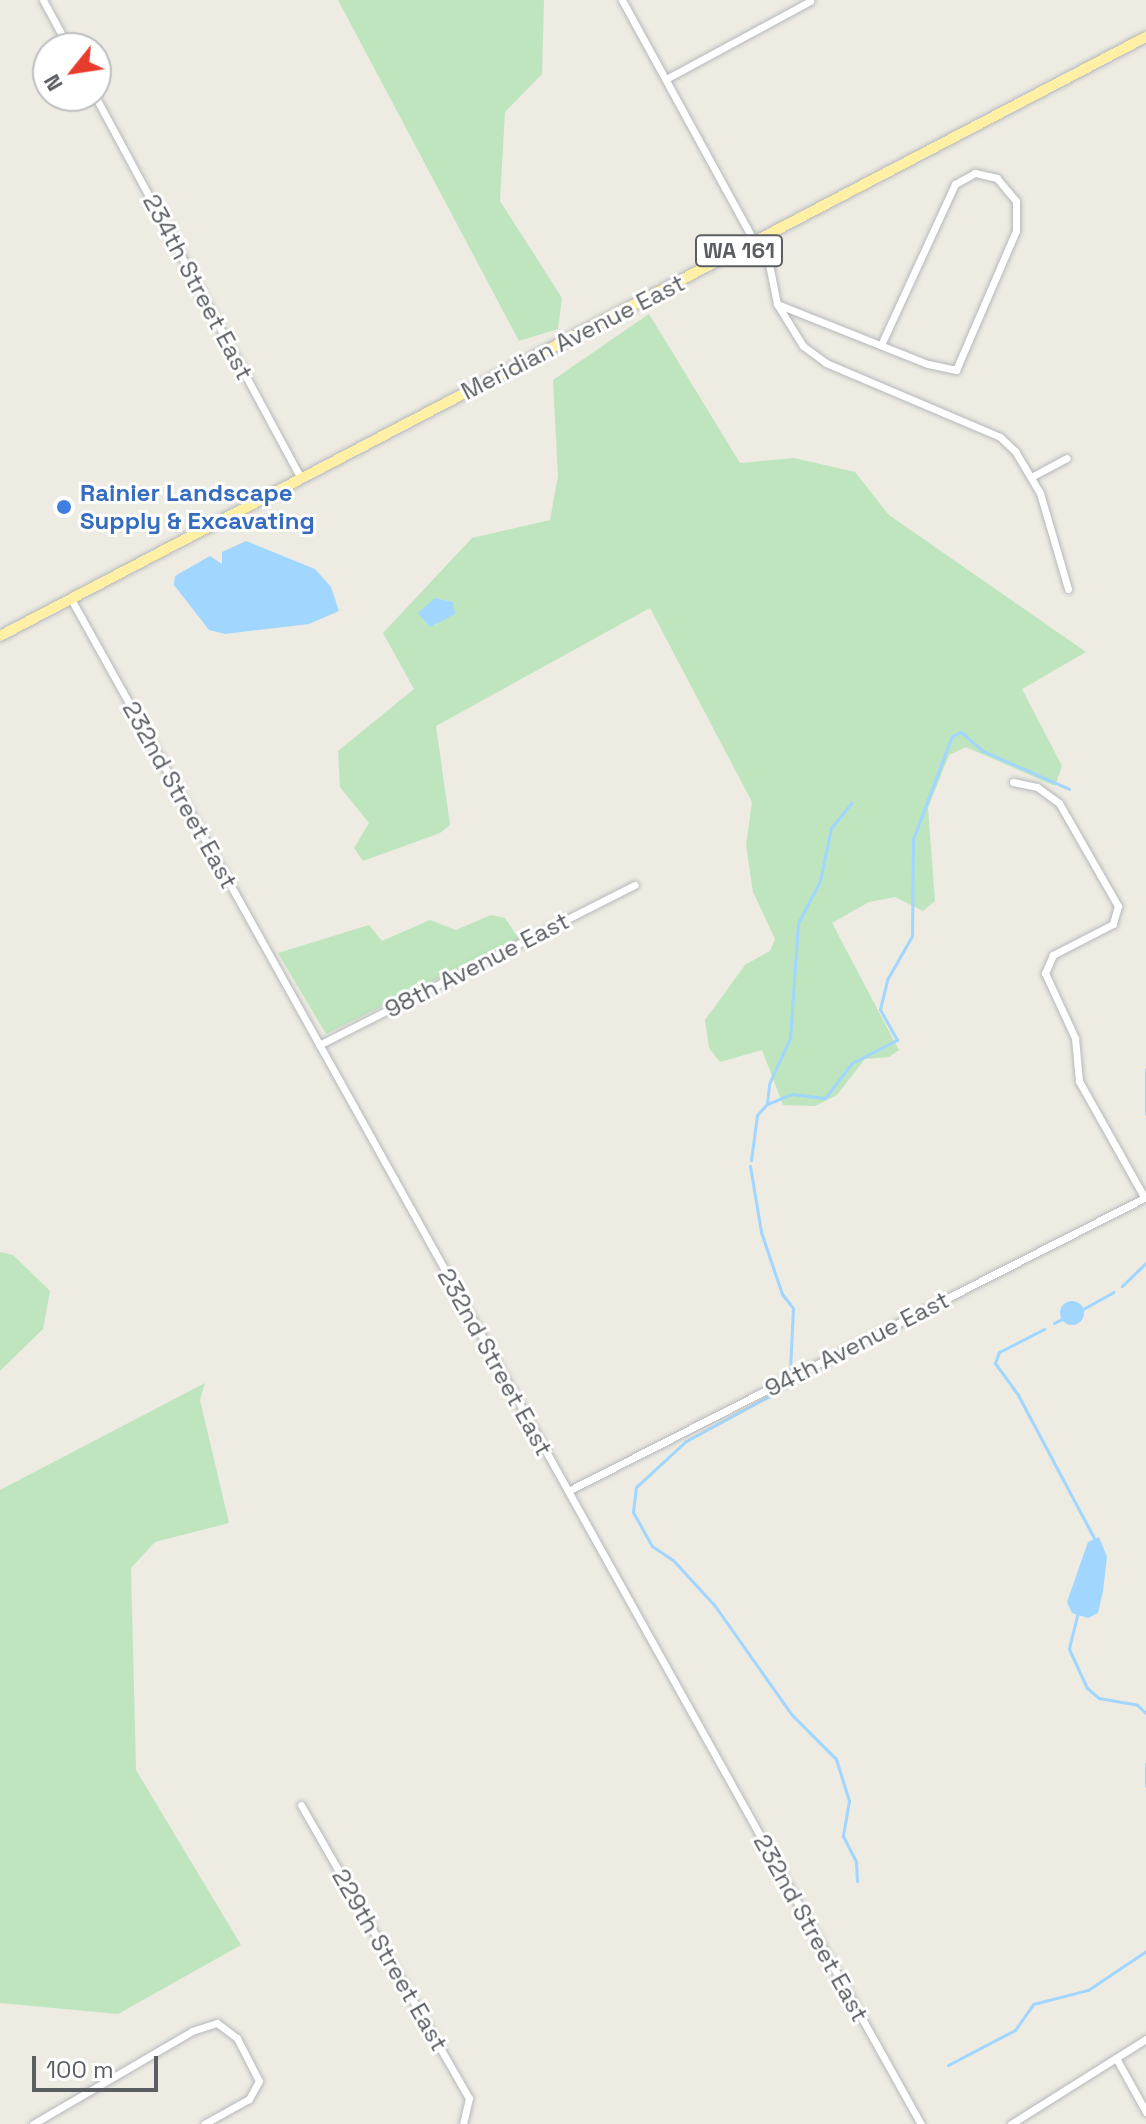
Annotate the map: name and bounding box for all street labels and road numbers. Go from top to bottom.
street label: 234th Street East [137,189,259,385]
road number: WA 161 [693,233,785,269]
street label: Meridian Avenue East [456,268,690,406]
street label: 232nd Street East [117,696,243,894]
street label: 98th Avenue East [380,906,574,1024]
street label: 232nd Street East [432,1263,558,1461]
street label: 94th Avenue East [760,1285,954,1403]
street label: 232nd Street East [748,1829,874,2027]
street label: 229th Street East [326,1864,454,2056]

